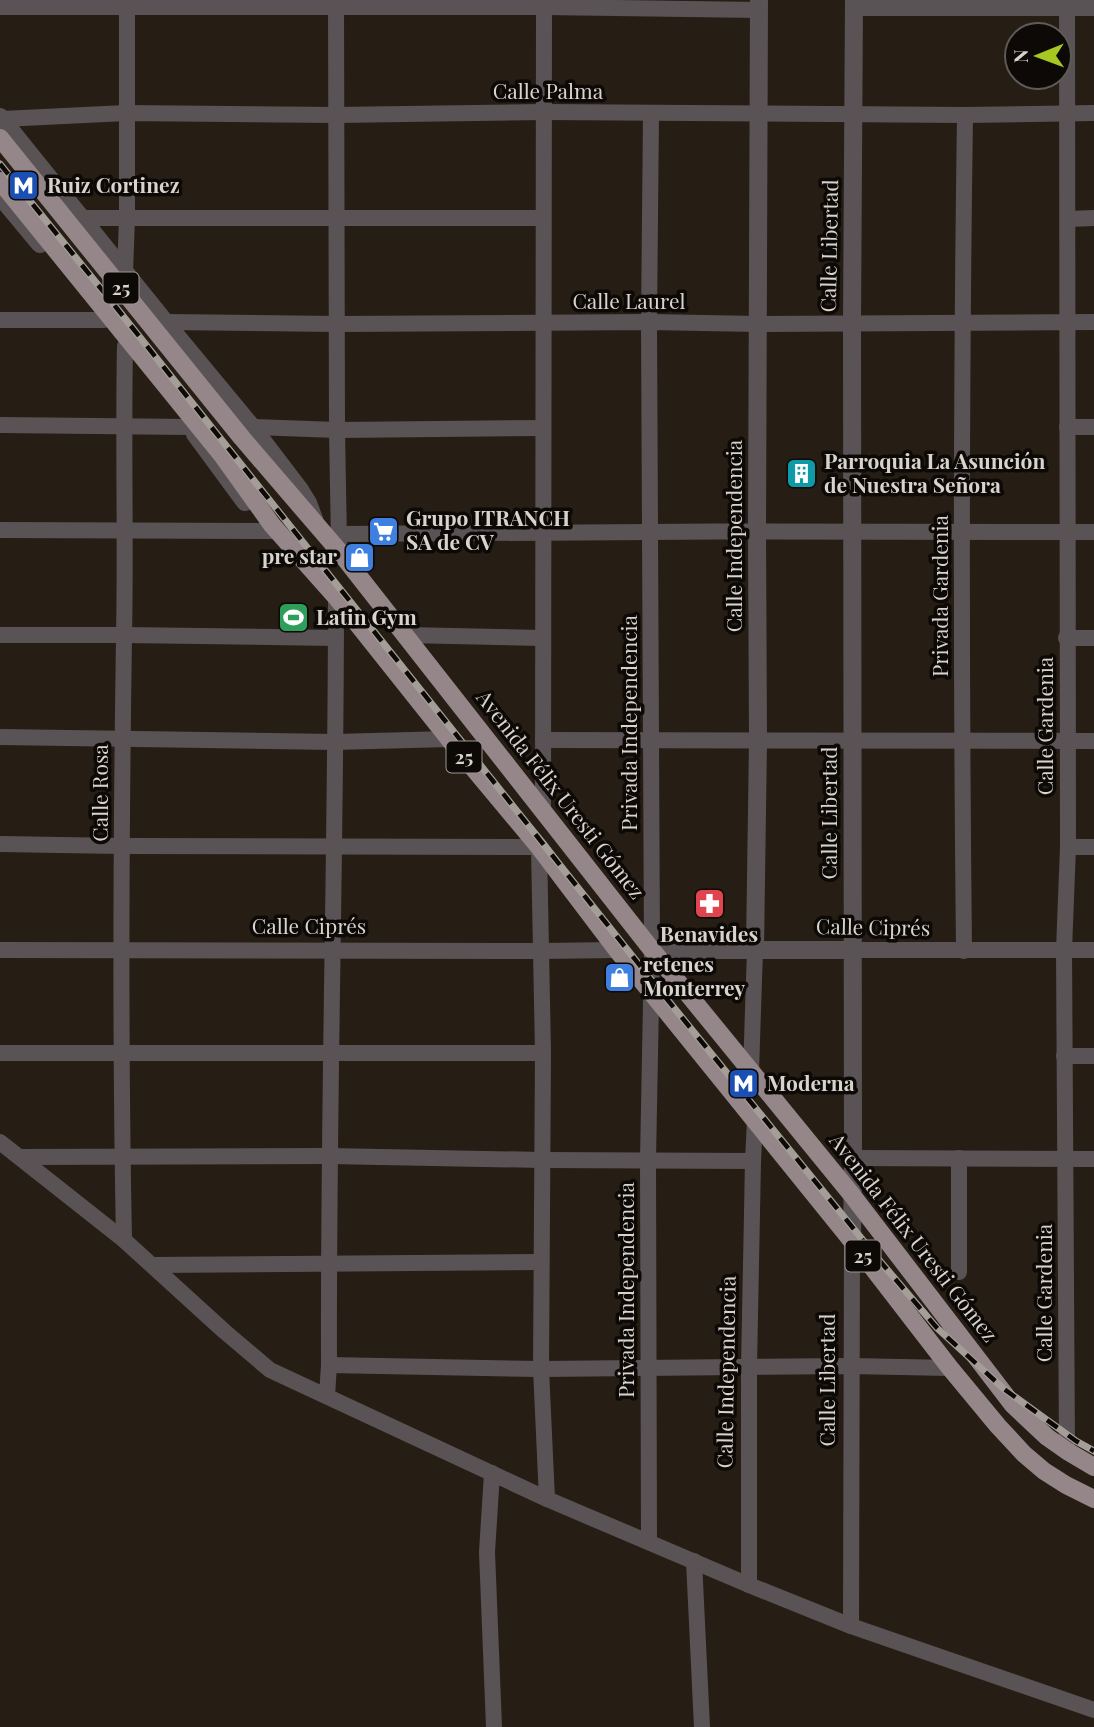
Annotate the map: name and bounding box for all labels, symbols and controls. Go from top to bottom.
north arrow [1003,21,1073,91]
text: N [1007,49,1033,63]
street label: Calle Palma [493,76,604,104]
metro station icon: Ruiz Cortinez [7,169,41,203]
place label: Ruiz Cortinez [47,170,180,198]
street label: Calle Libertad [813,179,843,313]
road number: 25 [104,272,138,304]
street label: Calle Laurel [572,286,686,314]
street label: Calle Independencia [719,439,747,632]
place label: Parroquia La Asunción de Nuestra Señora [824,446,1045,498]
building icon: Parroquia La Asunción de Nuestra Señora [784,457,818,491]
place label: Grupo ITRANCH SA de CV [406,503,570,555]
supermarket icon: Grupo ITRANCH SA de CV [366,514,400,548]
street label: Privada Gardenia [925,514,953,677]
shop icon: pre star [343,540,377,574]
place label: pre star [262,541,337,569]
sports icon: Latin Gym [276,601,310,635]
place label: Latin Gym [316,602,417,630]
street label: Privada Independencia [614,614,642,831]
street label: Calle Gardenia [1030,656,1058,795]
street label: Avenida Félix Uresti Gómez [471,683,652,904]
road number: 25 [447,742,482,772]
street label: Calle Rosa [85,744,113,842]
street label: Calle Libertad [814,747,842,879]
pharmacy icon: Benavides [692,886,726,920]
street label: Calle Ciprés [252,911,366,939]
street label: Calle Ciprés [816,911,930,941]
place label: Benavides [660,919,758,947]
place label: retenes Monterrey [643,949,745,1001]
shop icon: retenes Monterrey [603,960,637,994]
metro station icon: Moderna [727,1067,761,1101]
place label: Moderna [767,1068,855,1096]
street label: Avenida Félix Uresti Gómez [824,1126,1005,1347]
street label: Privada Independencia [611,1181,639,1398]
street label: Calle Gardenia [1029,1223,1057,1362]
road number: 25 [846,1240,880,1272]
street label: Calle Independencia [709,1275,741,1468]
street label: Calle Libertad [812,1314,840,1446]

